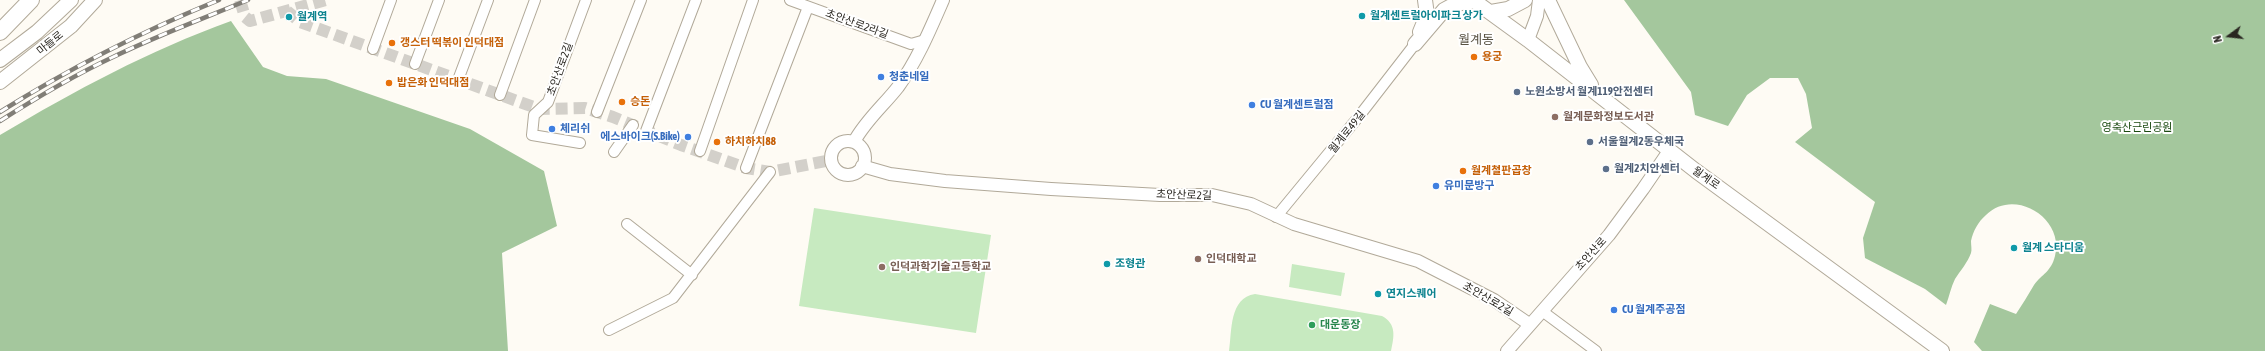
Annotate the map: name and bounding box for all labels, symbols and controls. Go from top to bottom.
street label: 초안산로2라길 [824,7,890,41]
place label: 월계센트럴아이파크 상가 [1370,9,1483,23]
place label: 월계역 [297,10,327,24]
marker: 월계센트럴아이파크 상가 [1357,11,1367,21]
marker: 월계역 [284,12,294,22]
north arrow [2209,16,2249,56]
street label: 마들로 [34,28,66,58]
district label: 월계동 [1458,32,1494,48]
text: N [2211,34,2224,44]
place label: 갱스터 떡볶이 인덕대점 [400,36,504,50]
marker: 갱스터 떡볶이 인덕대점 [387,38,397,48]
street label: 초안산로2길 [544,41,576,97]
place label: 용궁 [1482,50,1502,64]
marker: 용궁 [1469,52,1479,62]
place label: 청춘네일 [889,70,929,84]
marker: 청춘네일 [876,72,886,82]
place label: 밥은화 인덕대점 [397,76,469,90]
marker: 밥은화 인덕대점 [384,78,394,88]
place label: 노원소방서 월계119안전센터 [1525,85,1653,99]
marker: 노원소방서 월계119안전센터 [1512,87,1522,97]
place label: 승돈 [630,95,650,109]
marker: 승돈 [617,97,627,107]
place label: CU 월계센트럴점 [1260,98,1334,112]
marker: CU 월계센트럴점 [1247,100,1257,110]
street label: 월계로49길 [1326,108,1368,156]
place label: 월계문화정보도서관 [1563,110,1654,124]
marker: 월계문화정보도서관 [1550,112,1560,122]
park label: 영축산근린공원 [2102,121,2172,135]
place label: 체리쉬 [560,122,590,136]
marker: 체리쉬 [547,124,557,134]
place label: 에스바이크(S.Bike) [600,130,680,144]
marker: 에스바이크(S.Bike) [683,132,693,142]
place label: 하치하치88 [725,135,776,149]
place label: 서울월계2동우체국 [1598,135,1684,149]
marker: 하치하치88 [712,137,722,147]
marker: 서울월계2동우체국 [1585,137,1595,147]
place label: 월계2치안센터 [1614,162,1680,176]
place label: 월계철판곱창 [1471,164,1532,178]
marker: 월계2치안센터 [1601,164,1611,174]
street label: 월계로 [1690,164,1722,192]
marker: 월계철판곱창 [1458,166,1468,176]
place label: 유미문방구 [1444,179,1495,193]
marker: 유미문방구 [1431,181,1441,191]
street label: 초안산로2길 [1156,187,1212,203]
street label: 초안산로 [1573,235,1609,273]
place label: 월계 스타디움 [2022,241,2084,255]
marker: 월계 스타디움 [2009,243,2019,253]
place label: 인덕대학교 [1206,252,1257,266]
marker: 인덕대학교 [1193,254,1203,264]
place label: 조형관 [1115,257,1145,271]
marker: 조형관 [1102,259,1112,269]
place label: 인덕과학기술고등학교 [890,260,991,274]
marker: 인덕과학기술고등학교 [877,262,887,272]
street label: 초안산로2길 [1461,279,1515,319]
place label: 연지스퀘어 [1386,287,1437,301]
marker: 연지스퀘어 [1373,289,1383,299]
place label: CU 월계주공점 [1622,303,1686,317]
marker: CU 월계주공점 [1609,305,1619,315]
place label: 대운동장 [1320,318,1360,332]
marker: 대운동장 [1307,320,1317,330]

